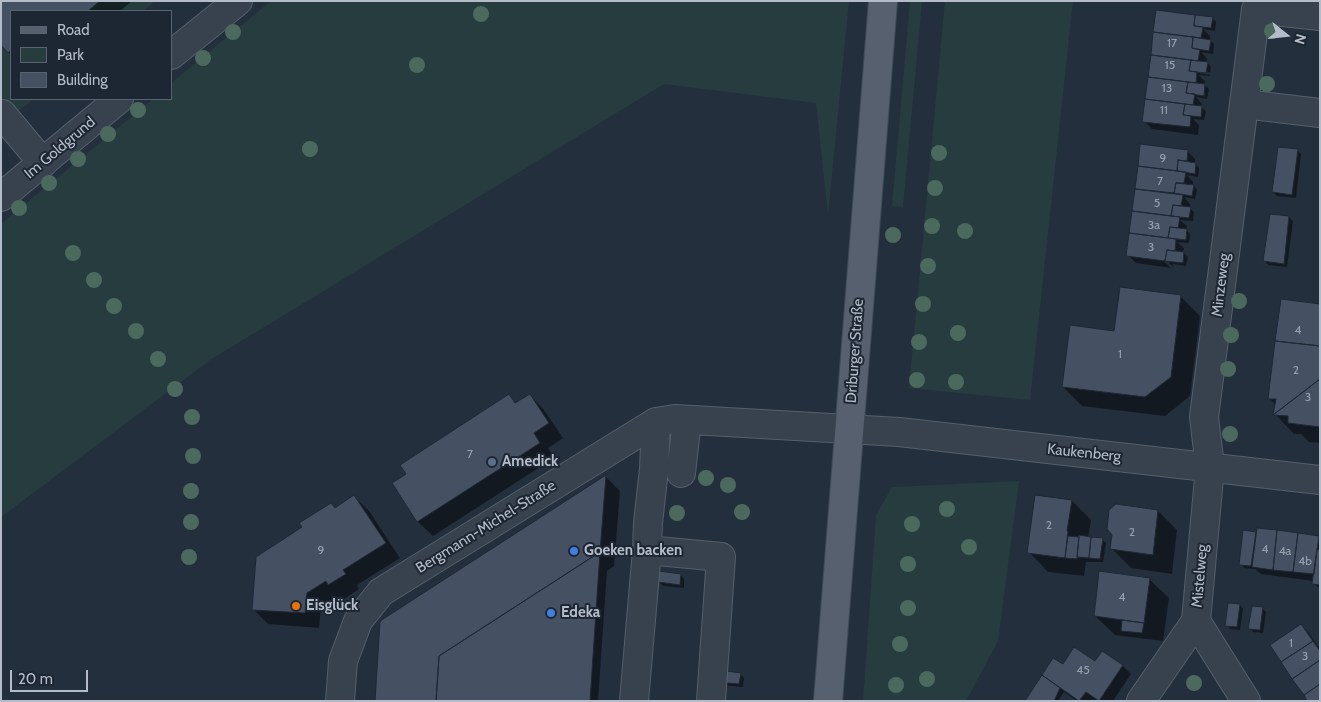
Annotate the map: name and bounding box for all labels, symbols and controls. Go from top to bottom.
legend [10,10,172,100]
north arrow [1261,10,1311,60]
text: Road [57,21,90,39]
text: N [1290,32,1310,46]
house number: 17 [1167,36,1177,50]
text: Park [57,46,84,64]
house number: 15 [1165,58,1175,72]
text: Building [57,71,108,89]
house number: 13 [1162,81,1172,95]
house number: 11 [1160,103,1168,117]
street label: Im Goldgrund [21,113,99,183]
house number: 9 [1160,151,1166,165]
house number: 7 [1157,174,1163,188]
house number: 5 [1154,196,1160,210]
house number: 3a [1148,218,1160,232]
house number: 3 [1148,240,1154,254]
street label: Minzeweg [1208,252,1234,318]
street label: Driburger Straße [842,298,868,404]
house number: 4 [1295,323,1301,337]
house number: 1 [1118,347,1122,361]
house number: 2 [1293,363,1299,377]
house number: 3 [1305,390,1311,404]
street label: Kaukenberg [1046,440,1122,466]
house number: 7 [467,447,473,461]
place label: Amedick [502,453,558,471]
marker: Amedick [486,456,498,468]
street label: Bergmann-Michel-Straße [413,477,559,577]
house number: 2 [1046,518,1052,532]
house number: 2 [1129,525,1135,539]
place label: Goeken backen [584,542,682,560]
house number: 4 [1262,542,1268,556]
house number: 9 [318,543,324,557]
street label: Mistelweg [1188,544,1212,608]
house number: 4a [1279,544,1291,558]
marker: Goeken backen [568,545,580,557]
house number: 4b [1298,554,1312,568]
house number: 4 [1119,590,1125,604]
place label: Eisglück [306,597,358,615]
marker: Eisglück [290,600,302,612]
place label: Edeka [561,604,600,622]
marker: Edeka [545,607,557,619]
house number: 1 [1289,636,1293,650]
house number: 3 [1302,649,1308,663]
scale bar [12,660,90,692]
house number: 45 [1076,663,1090,677]
text: 20 m [18,670,53,688]

